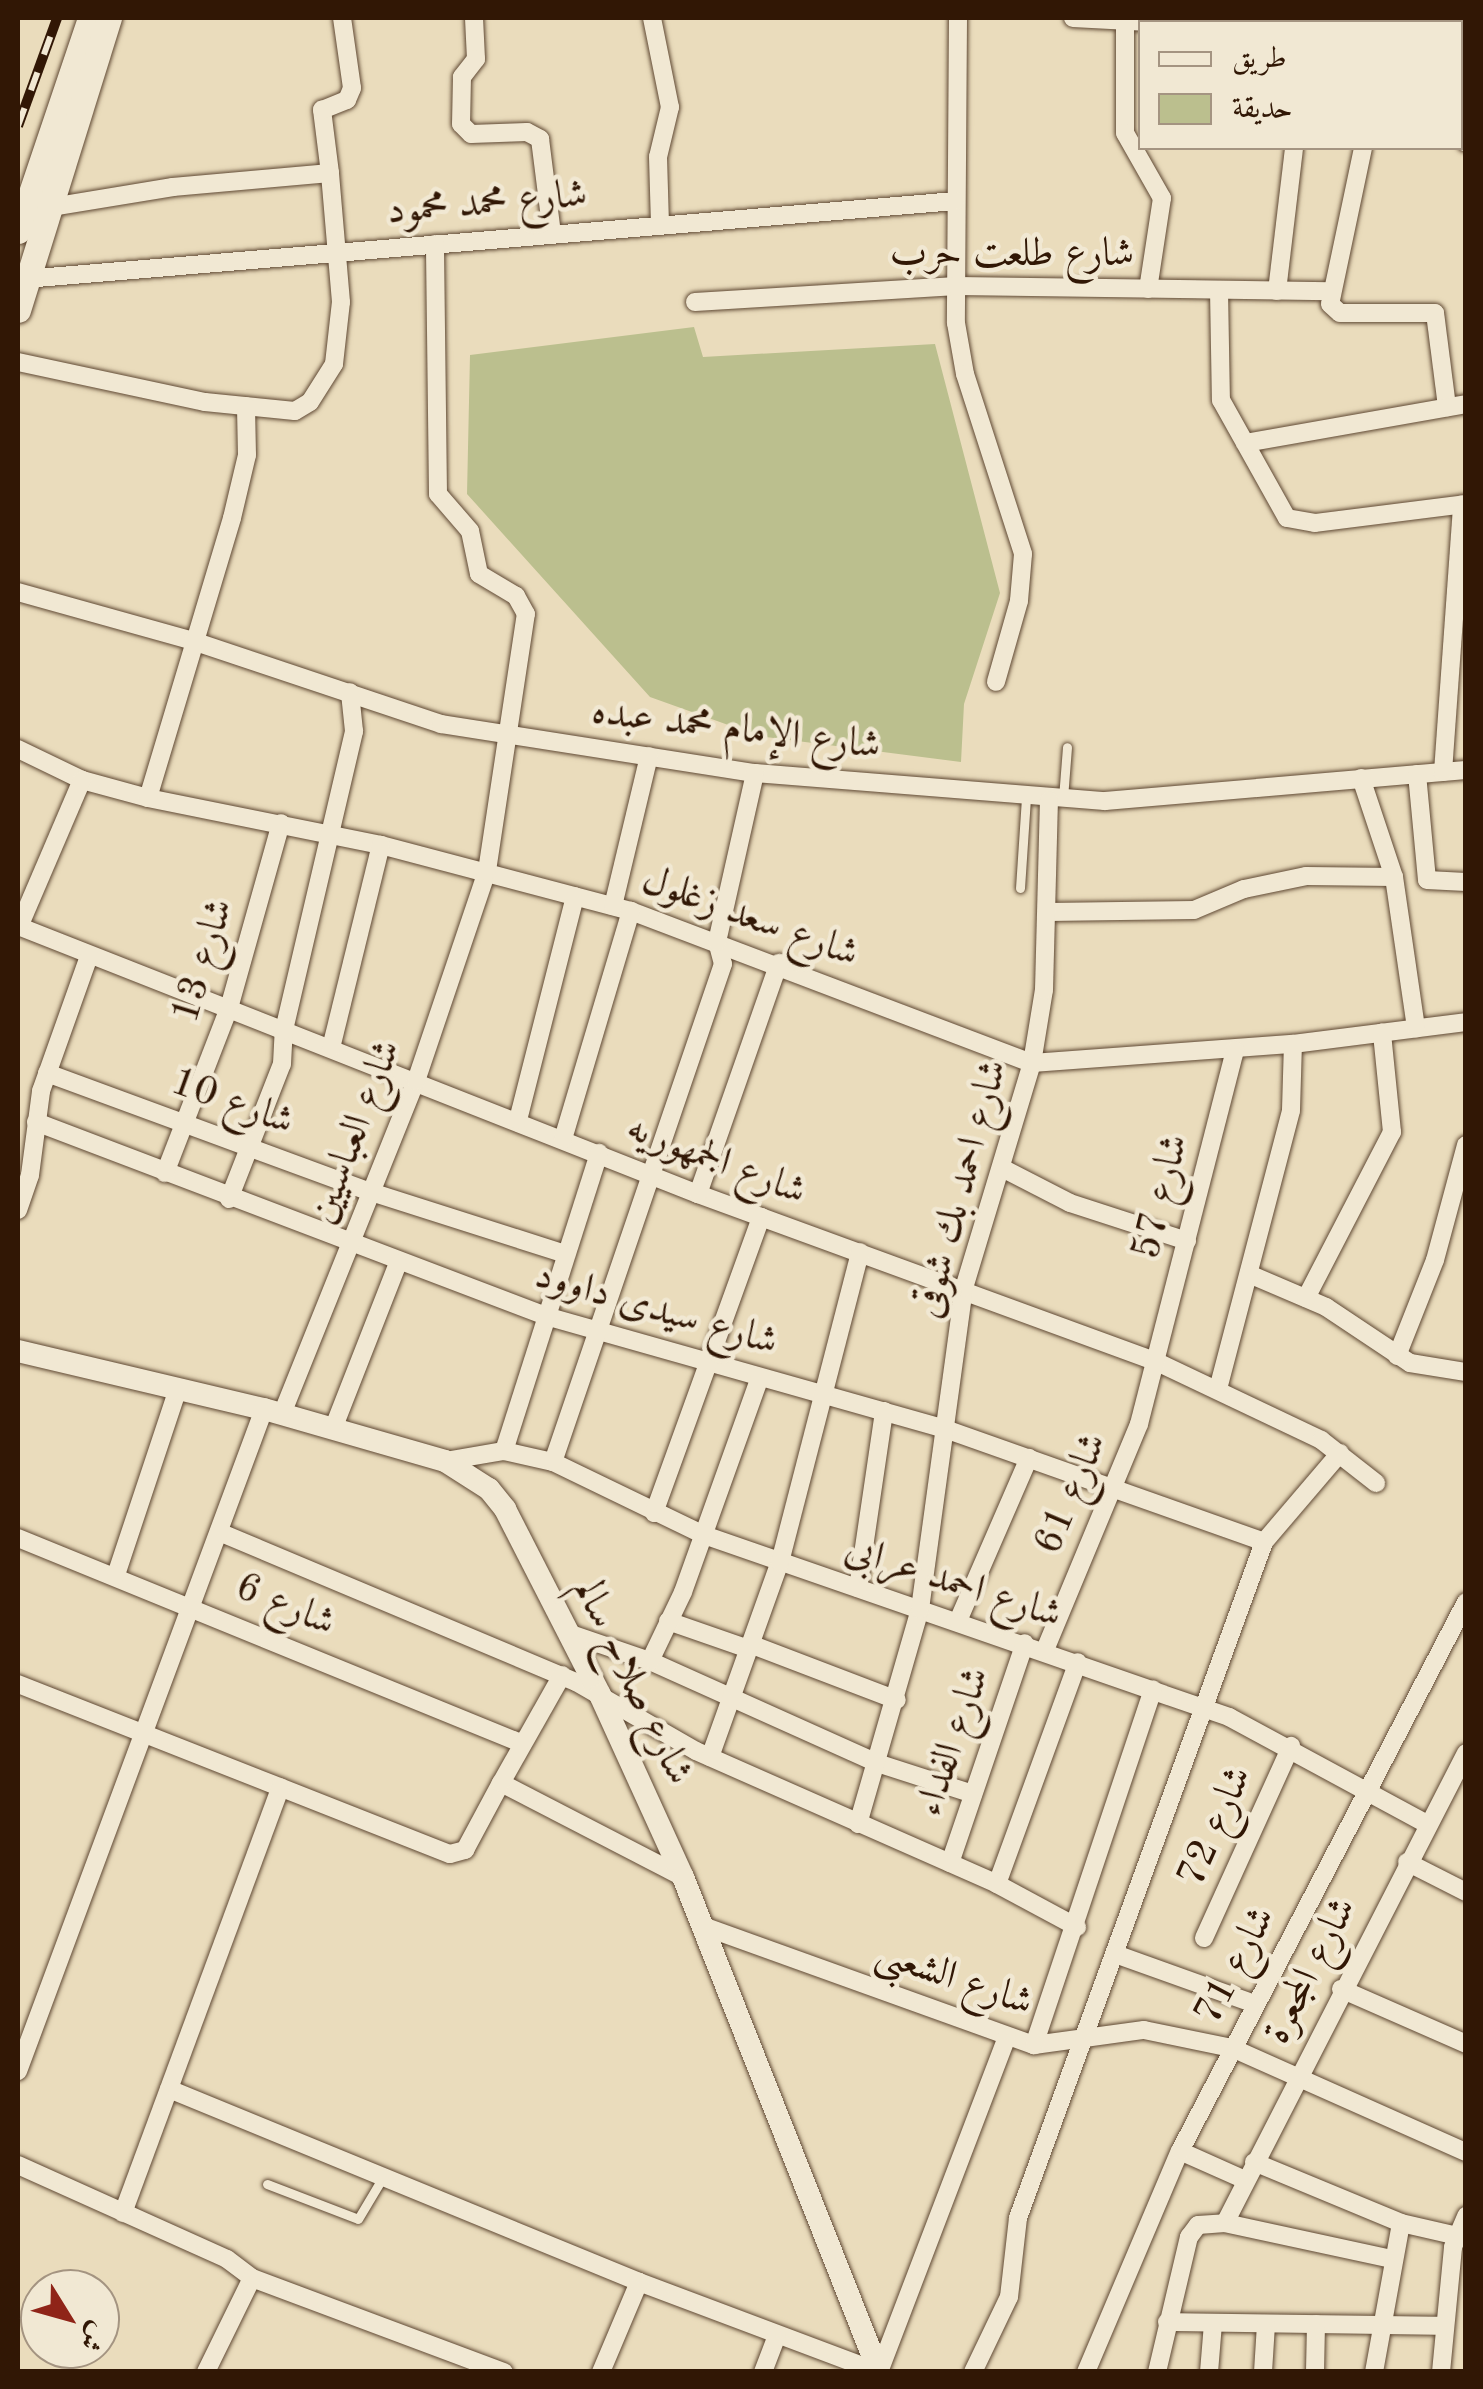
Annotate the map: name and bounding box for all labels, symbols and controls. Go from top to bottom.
legend [1138,20,1463,150]
text: طريق [1232,44,1287,74]
text: حديقة [1232,94,1293,124]
street label: شارع محمد محمود [385,171,589,237]
street label: شارع طلعت حرب [890,231,1134,279]
street label: شارع الإمام محمد عبده [589,688,883,772]
street label: شارع سعد زغلول [635,857,865,979]
street label: شارع 13 [162,893,246,1029]
street label: شارع العباسيين [299,1033,413,1231]
street label: شارع احمد بك شوقى [904,1055,1020,1323]
street label: شارع 10 [164,1059,300,1147]
street label: شارع الجمهوريه [620,1105,812,1217]
street label: شارع 57 [1123,1130,1201,1264]
street label: شارع سيدى داوود [529,1252,783,1368]
street label: شارع 61 [1025,1426,1119,1562]
street label: شارع احمد عرابى [839,1525,1067,1641]
street label: شارع 6 [228,1564,342,1648]
street label: شارع صلاح سالم [561,1571,703,1793]
street label: شارع الفداء [906,1661,1002,1823]
street label: شارع 72 [1168,1759,1264,1895]
street label: شارع المجعرة [1254,1890,1368,2052]
street label: شارع 71 [1185,1899,1287,2033]
street label: شارع الشعبى [869,1930,1039,2028]
north arrow [20,2269,120,2369]
text: ش [73,2316,112,2355]

